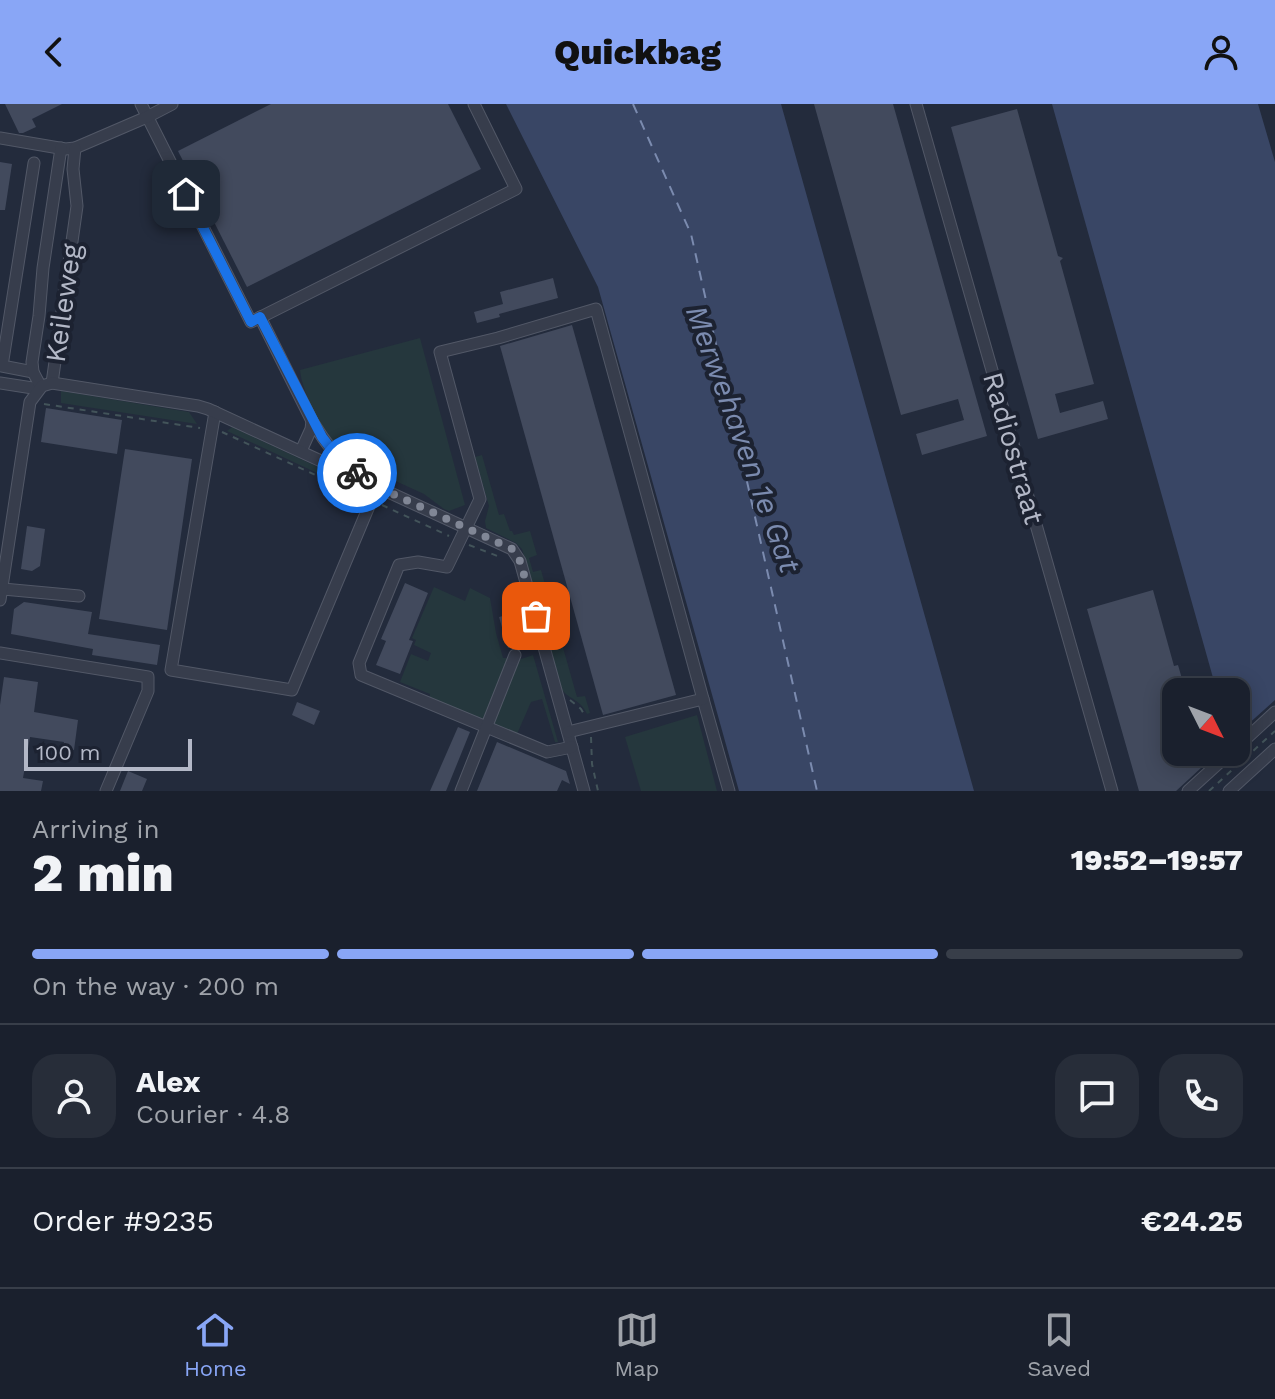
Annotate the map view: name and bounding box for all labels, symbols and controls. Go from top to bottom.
icon: back [32,30,76,74]
icon: person [1199,30,1243,74]
text: Quickbag [554,31,721,73]
pin [152,160,220,228]
icon: home [164,172,208,216]
street label: Keileweg [39,242,88,364]
water label: Merwehaven 1e Gat [679,301,808,578]
street label: Radiostraat [976,368,1051,528]
courier [317,433,397,513]
icon: bike [335,451,379,495]
pin [502,582,570,650]
icon: bag [514,594,558,638]
north arrow [1162,678,1250,766]
map controls [1162,678,1250,766]
scale bar [24,735,192,771]
text: 100 m [36,740,100,765]
text: Arriving in [32,814,160,844]
text: 19:52–19:57 [1071,842,1243,877]
text: 2 min [32,843,174,904]
text: On the way · 200 m [32,971,279,1001]
button: person [32,1054,116,1138]
button: chat [1055,1054,1139,1138]
button: phone [1159,1054,1243,1138]
text: Alex [136,1064,200,1099]
text: Courier · 4.8 [136,1099,290,1129]
text: Order #9235 [32,1203,214,1238]
text: €24.25 [1141,1203,1243,1238]
tab: Home [184,1308,247,1381]
tab: Map [615,1308,659,1381]
tab: Saved [1027,1308,1091,1381]

